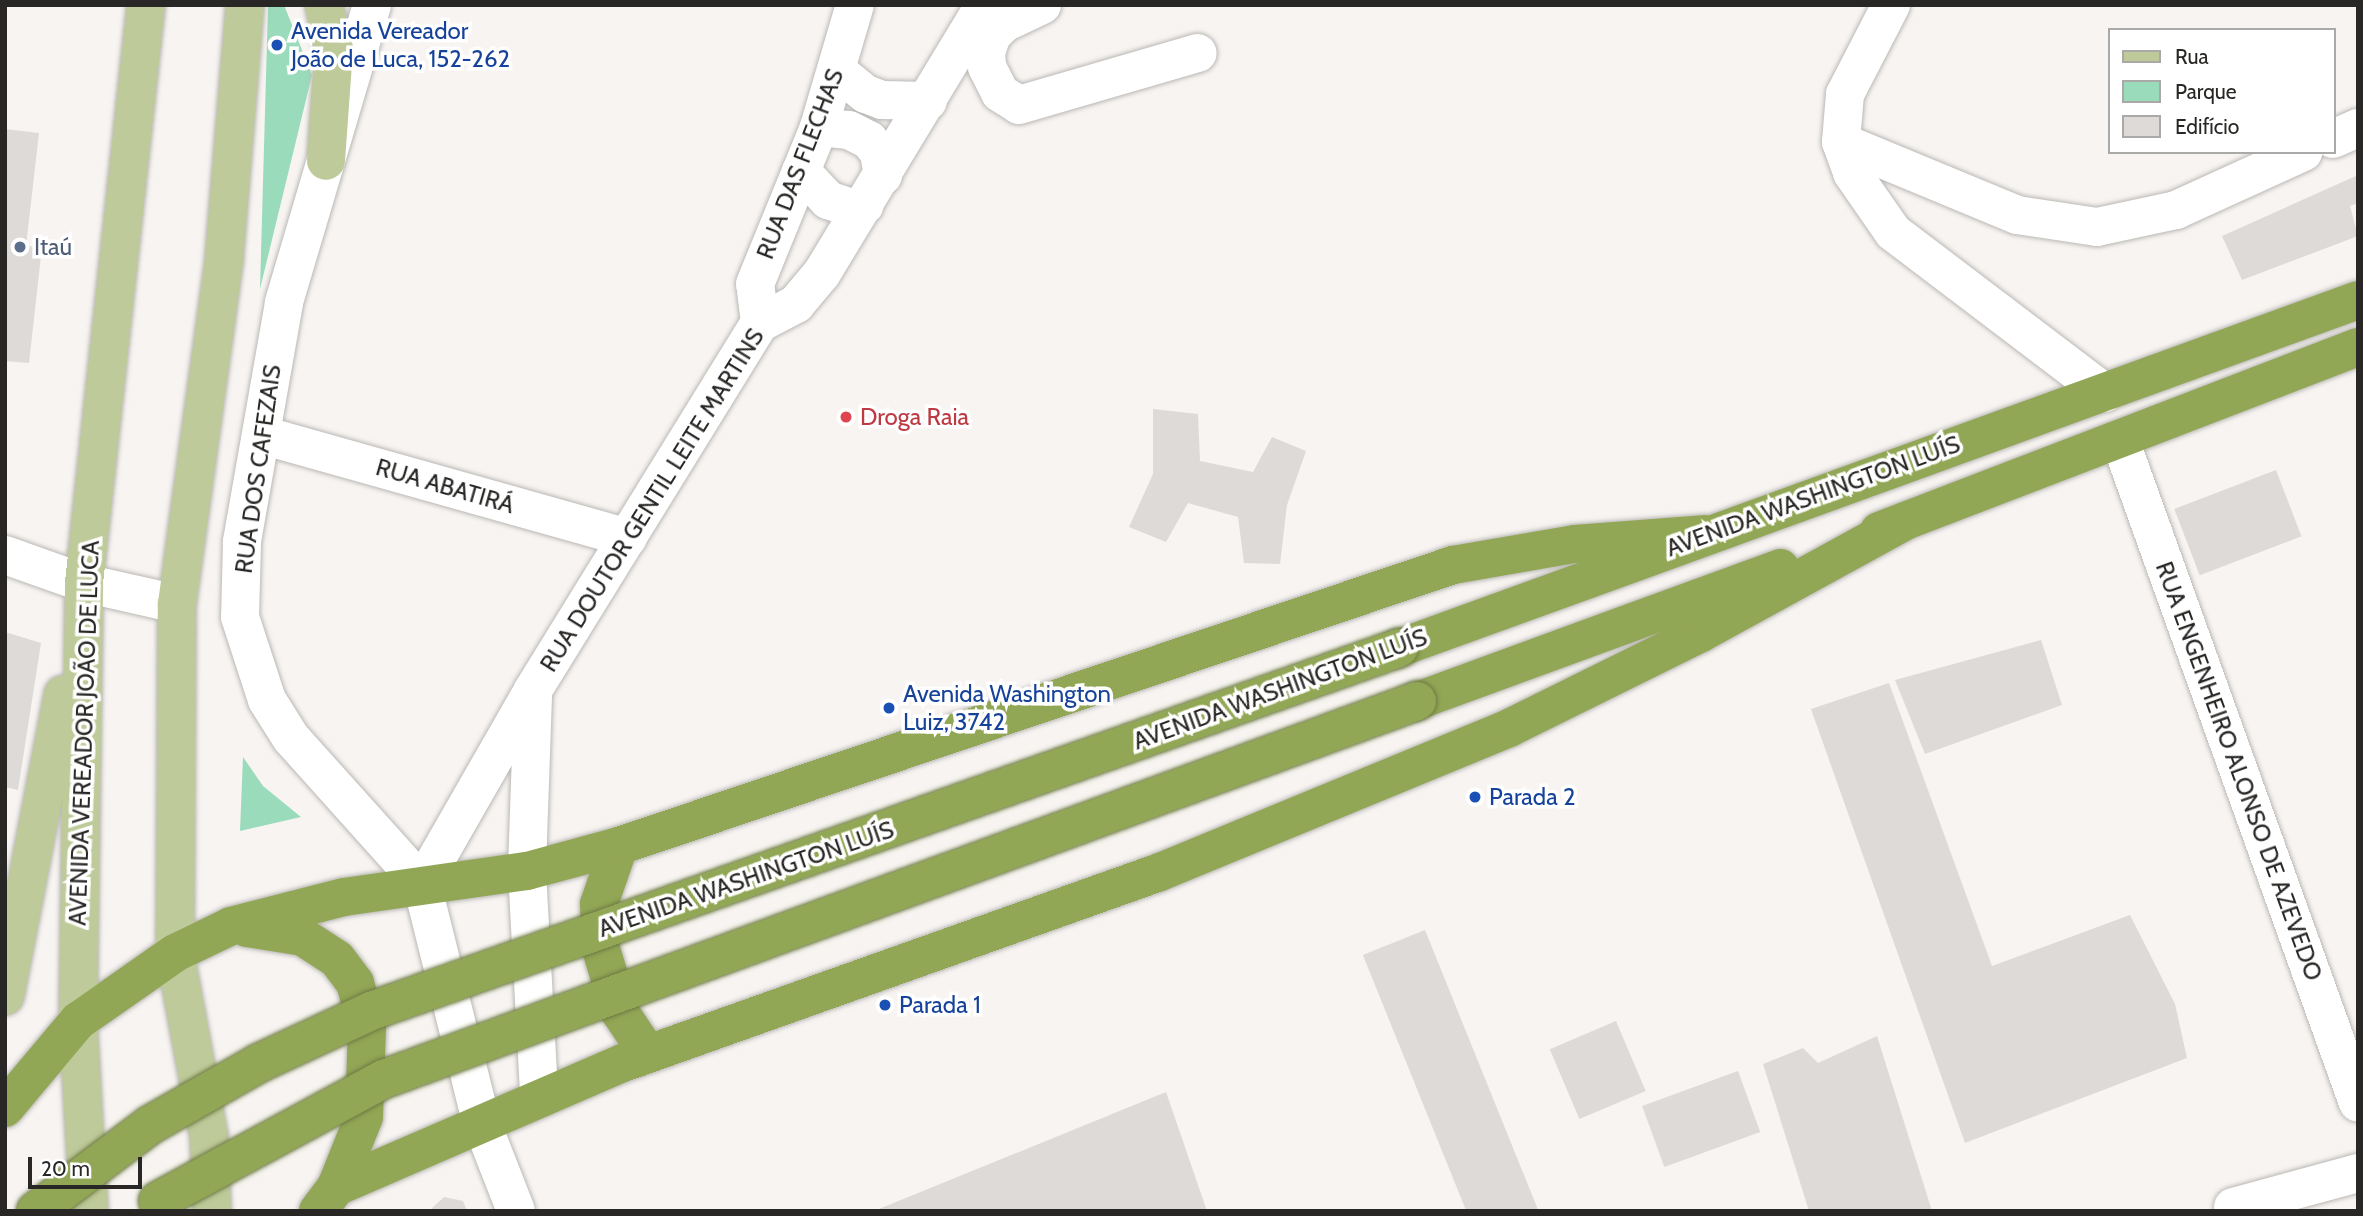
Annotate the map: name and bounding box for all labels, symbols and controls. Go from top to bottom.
place label: Avenida Vereador João de Luca, 152-262 [291,17,510,73]
legend [2108,28,2335,154]
marker: Avenida Vereador João de Luca, 152-262 [269,37,285,53]
text: Rua [2175,44,2209,69]
street label: RUA DAS FLECHAS [751,65,849,263]
text: Parque [2175,79,2237,104]
text: Edifício [2175,114,2239,139]
place label: Itaú [34,233,72,261]
marker: Itaú [12,239,28,255]
street label: RUA DOUTOR GENTIL LEITE MARTINS [534,323,770,677]
street label: RUA DOS CAFEZAIS [229,363,287,575]
place label: Droga Raia [860,403,969,431]
marker: Droga Raia [838,409,854,425]
street label: AVENIDA WASHINGTON LUÍS [1662,429,1964,563]
street label: RUA ABATIRÁ [373,453,517,519]
street label: AVENIDA VEREADOR JOÃO DE LUCA [63,540,105,926]
street label: RUA ENGENHEIRO ALONSO DE AZEVEDO [2150,558,2328,984]
street label: AVENIDA WASHINGTON LUÍS [1129,622,1431,756]
place label: Avenida Washington Luiz, 3742 [903,680,1111,736]
marker: Avenida Washington Luiz, 3742 [881,700,897,716]
place label: Parada 2 [1489,783,1576,811]
marker: Parada 2 [1467,789,1483,805]
street label: AVENIDA WASHINGTON LUÍS [594,815,898,943]
place label: Parada 1 [899,991,981,1019]
marker: Parada 1 [877,997,893,1013]
scale bar [32,1142,145,1186]
text: 20 m [41,1156,90,1181]

